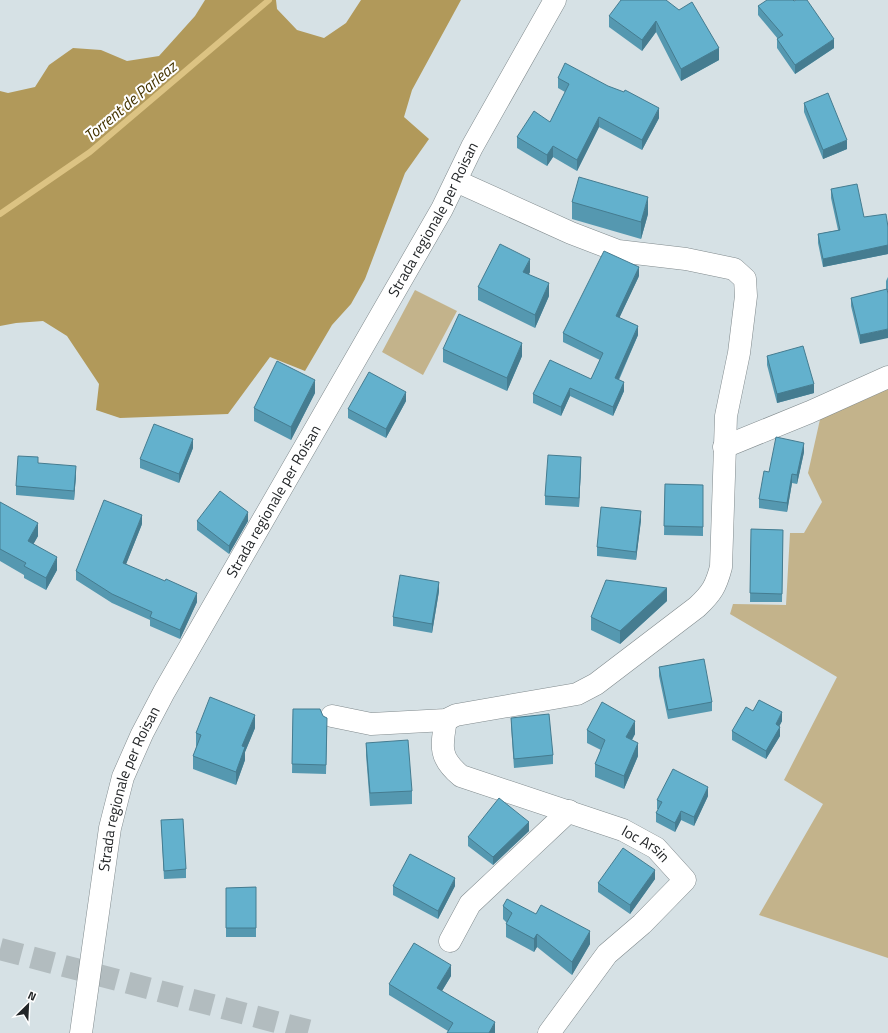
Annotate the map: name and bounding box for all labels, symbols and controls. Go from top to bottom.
water label: Torrent de Parleaz [79,54,182,147]
street label: Strada regionale per Roisan [382,137,484,301]
street label: Strada regionale per Roisan [220,420,326,582]
street label: Strada regionale per Roisan [92,702,166,873]
street label: loc Arsin [618,819,676,867]
north arrow [8,985,48,1025]
text: N [25,987,39,1005]

